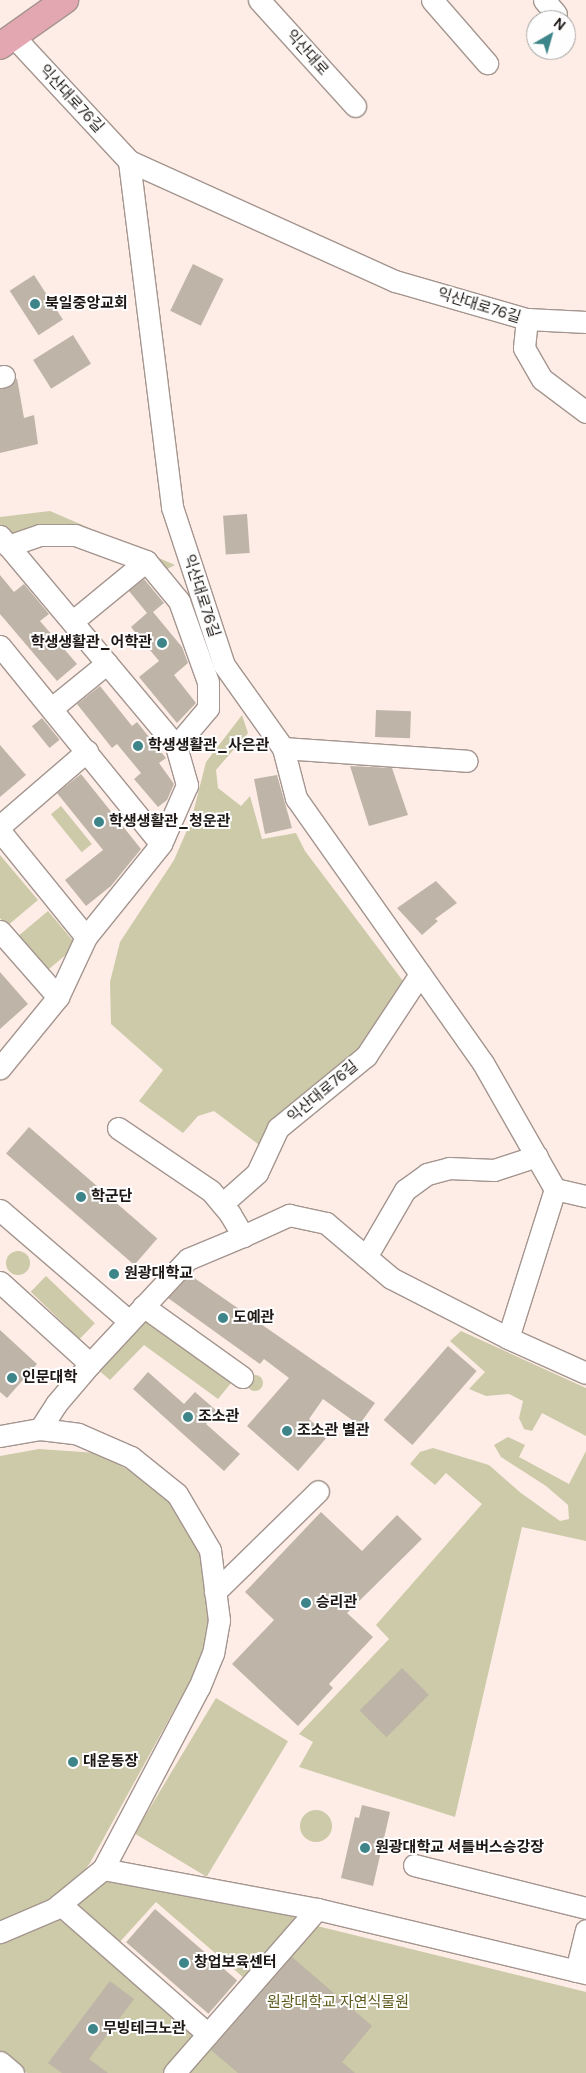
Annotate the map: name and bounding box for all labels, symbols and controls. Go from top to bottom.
north arrow [526,10,576,60]
text: N [550,14,569,34]
street label: 익산대로 [282,26,332,80]
street label: 익산대로76길 [35,61,107,137]
street label: 익산대로76길 [435,285,523,327]
place label: 북일중앙교회 [45,295,128,313]
marker: 북일중앙교회 [29,298,41,310]
street label: 익산대로76길 [179,552,223,640]
place label: 학생생활관_어학관 [31,634,152,652]
marker: 학생생활관_어학관 [156,637,168,649]
place label: 학생생활관_사은관 [148,737,269,755]
marker: 학생생활관_사은관 [132,740,144,752]
place label: 학생생활관_청운관 [109,813,230,831]
marker: 학생생활관_청운관 [93,816,105,828]
street label: 익산대로76길 [284,1057,362,1127]
place label: 학군단 [91,1188,132,1206]
marker: 학군단 [75,1191,87,1203]
place label: 원광대학교 [124,1265,193,1283]
marker: 원광대학교 [108,1268,120,1280]
place label: 도예관 [233,1309,274,1327]
marker: 도예관 [217,1312,229,1324]
place label: 인문대학 [22,1369,77,1387]
marker: 인문대학 [6,1372,18,1384]
place label: 조소관 [198,1408,239,1426]
marker: 조소관 [182,1411,194,1423]
place label: 조소관 별관 [297,1422,370,1440]
marker: 조소관 별관 [281,1425,293,1437]
place label: 승리관 [316,1594,357,1612]
marker: 승리관 [300,1597,312,1609]
place label: 대운동장 [83,1753,138,1771]
marker: 대운동장 [67,1756,79,1768]
place label: 원광대학교 셔틀버스승강장 [375,1839,544,1857]
marker: 원광대학교 셔틀버스승강장 [359,1842,371,1854]
place label: 창업보육센터 [194,1954,277,1972]
marker: 창업보육센터 [178,1957,190,1969]
park label: 원광대학교 자연식물원 [267,1994,409,2012]
place label: 무빙테크노관 [103,2020,186,2038]
marker: 무빙테크노관 [87,2023,99,2035]

